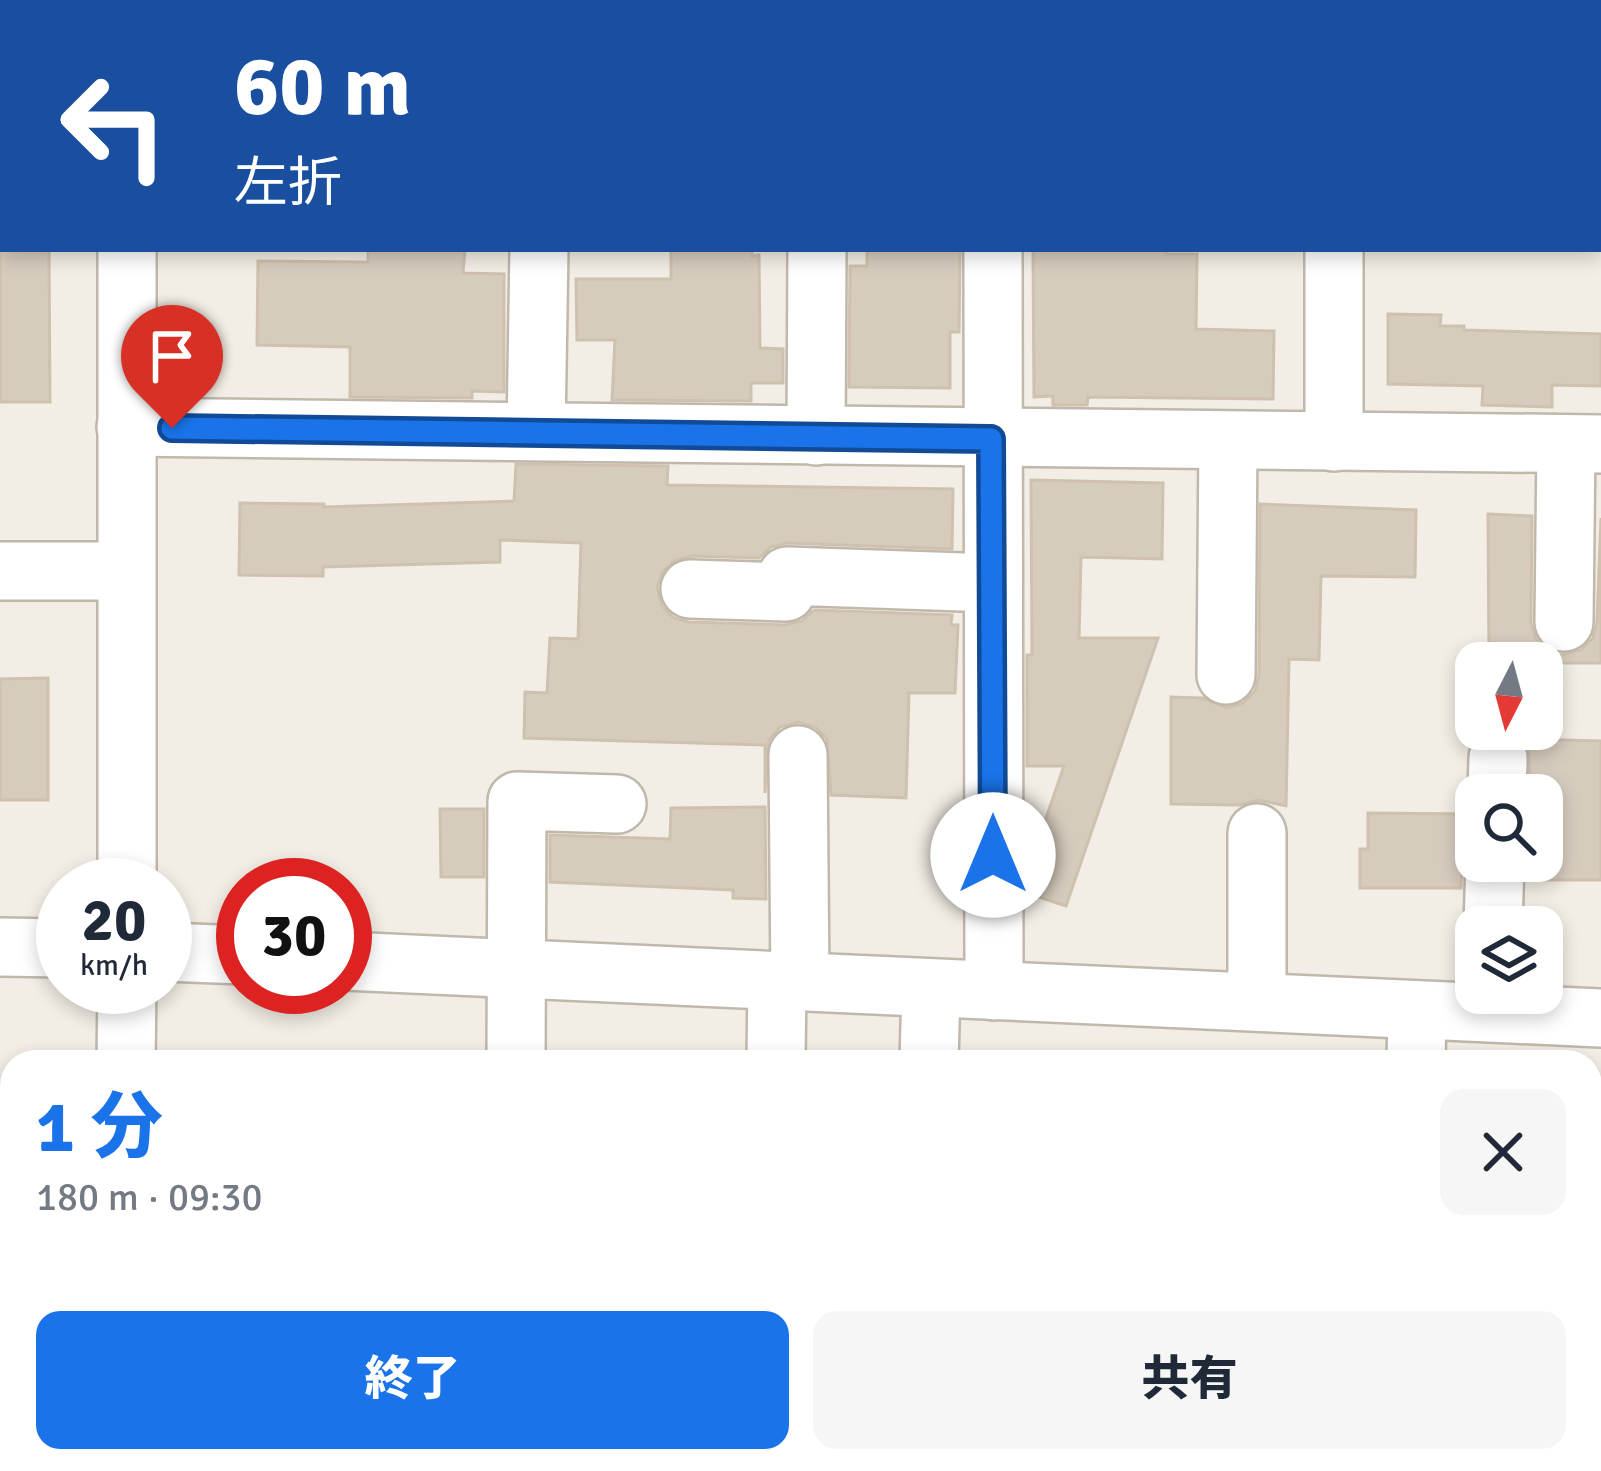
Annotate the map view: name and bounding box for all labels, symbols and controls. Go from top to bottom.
text: 60 m [234,35,411,139]
icon: left [36,48,192,204]
text: 左折 [234,150,342,217]
pin [121,305,223,428]
icon: arrive [139,323,205,389]
north arrow [1455,642,1563,750]
map controls [1455,642,1563,1014]
button: search [1455,774,1563,882]
position arrow [930,792,1056,918]
speed limit sign: 30 [216,858,372,1014]
text: 20 [82,884,146,958]
button: layers [1455,906,1563,1014]
text: km/h [80,947,148,984]
text: 1 分 [36,1083,163,1172]
button: close [1440,1089,1566,1215]
text: 180 m · 09:30 [36,1173,263,1221]
button: 終了 [36,1311,789,1449]
button: 共有 [813,1311,1566,1449]

